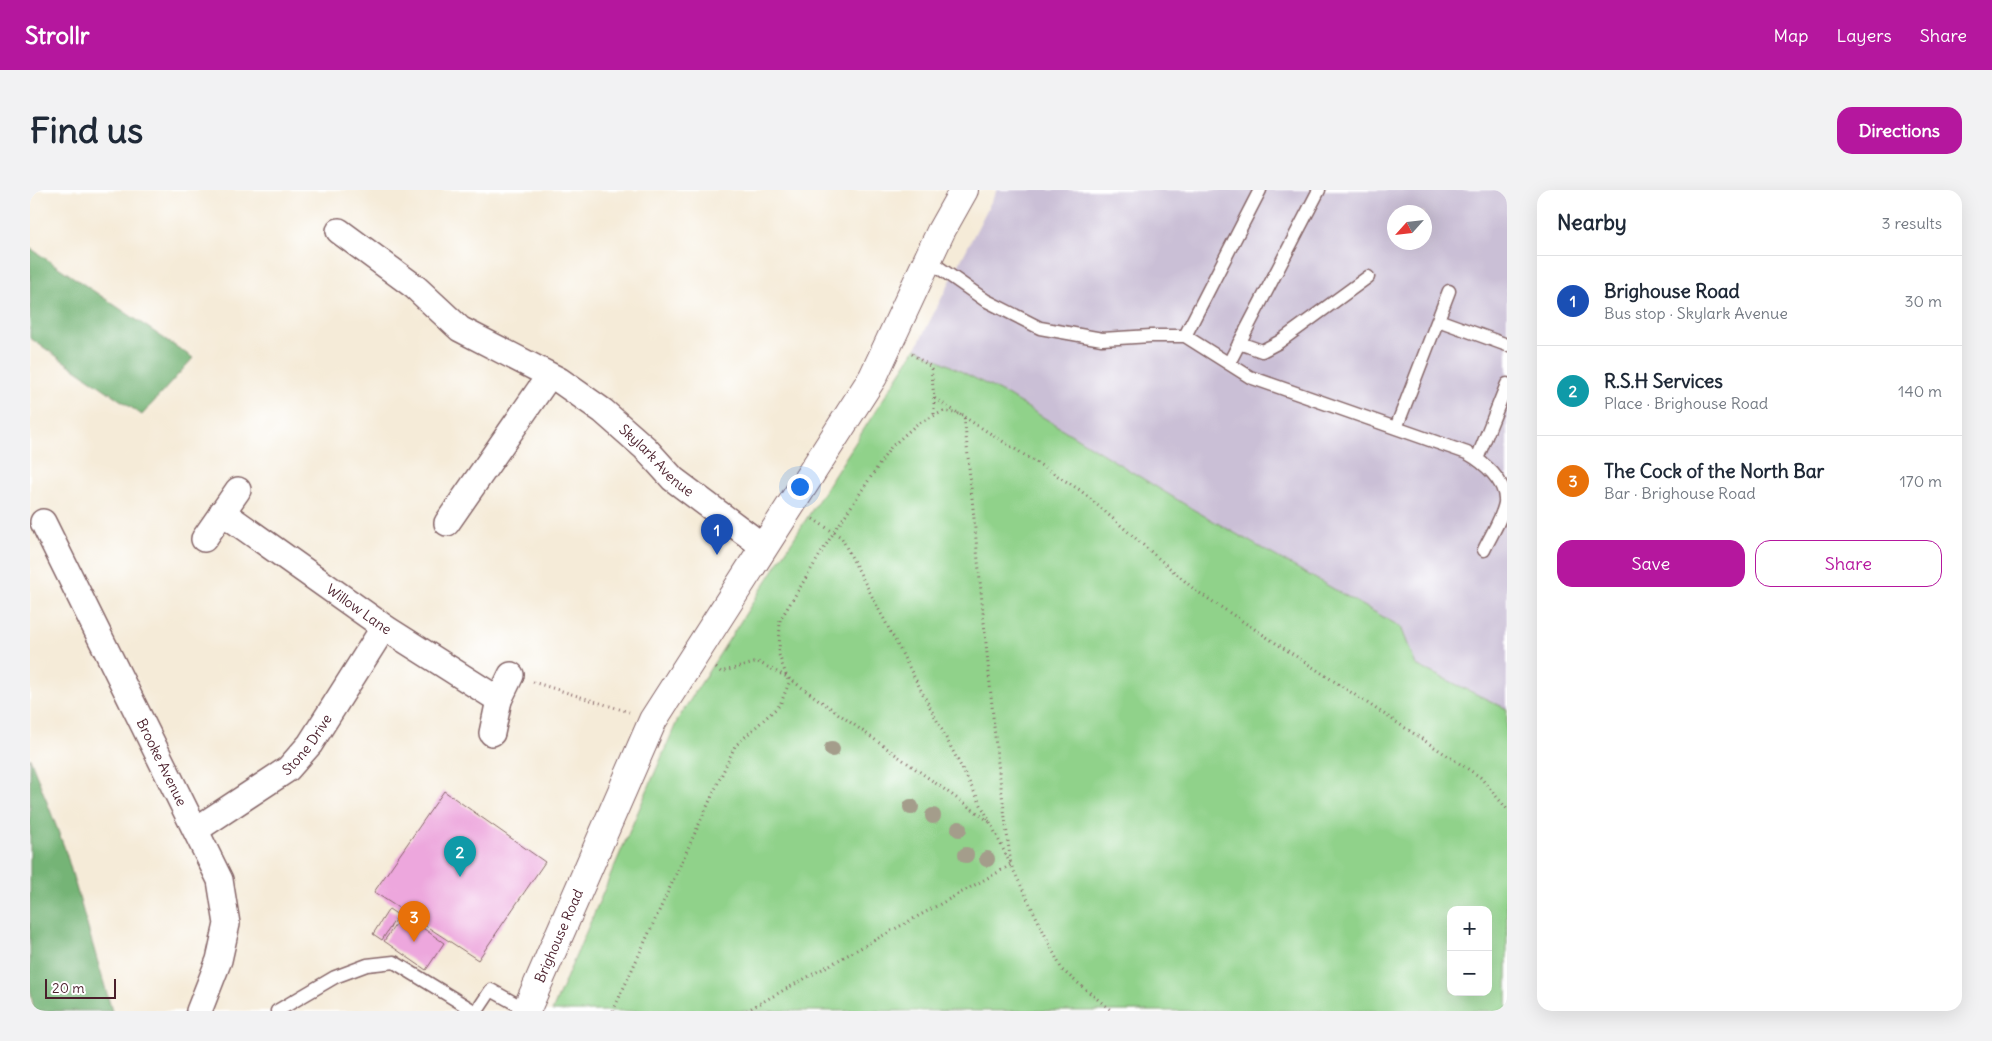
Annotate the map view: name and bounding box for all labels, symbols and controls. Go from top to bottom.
text: Strollr [25,20,90,50]
text: Map [1773,24,1808,47]
text: Layers [1836,24,1892,47]
text: Share [1920,24,1967,47]
button: Directions [1837,107,1962,154]
text: Find us [30,108,143,152]
north arrow [1387,205,1432,250]
text: Nearby [1557,209,1627,236]
text: 3 results [1882,213,1942,233]
text: Brighouse Road [1604,279,1740,303]
text: 1 [1570,291,1576,311]
text: 30 m [1905,291,1942,311]
text: Bus stop · Skylark Avenue [1604,303,1788,323]
text: R.S.H Services [1604,369,1723,393]
text: 2 [1569,381,1577,401]
text: 140 m [1898,381,1942,401]
text: Place · Brighouse Road [1604,393,1768,413]
street label: Skylark Avenue [615,420,697,500]
text: The Cock of the North Bar [1604,459,1824,483]
text: 3 [1568,471,1578,491]
text: 170 m [1899,471,1942,491]
your location [787,474,813,500]
text: Bar · Brighouse Road [1604,483,1756,503]
pin: 1 [701,514,733,555]
button: Save [1557,540,1745,587]
button: Share [1755,540,1942,587]
street label: Willow Lane [323,580,395,638]
street label: Stone Drive [279,711,336,779]
street label: Brooke Avenue [133,715,191,809]
pin: 2 [444,836,476,877]
street label: Brighouse Road [531,886,587,985]
pin: 3 [398,901,430,942]
map controls [1447,906,1492,996]
button: + [1447,906,1492,951]
button: − [1447,951,1492,996]
scale bar [45,976,116,999]
text: 20 m [52,979,85,997]

